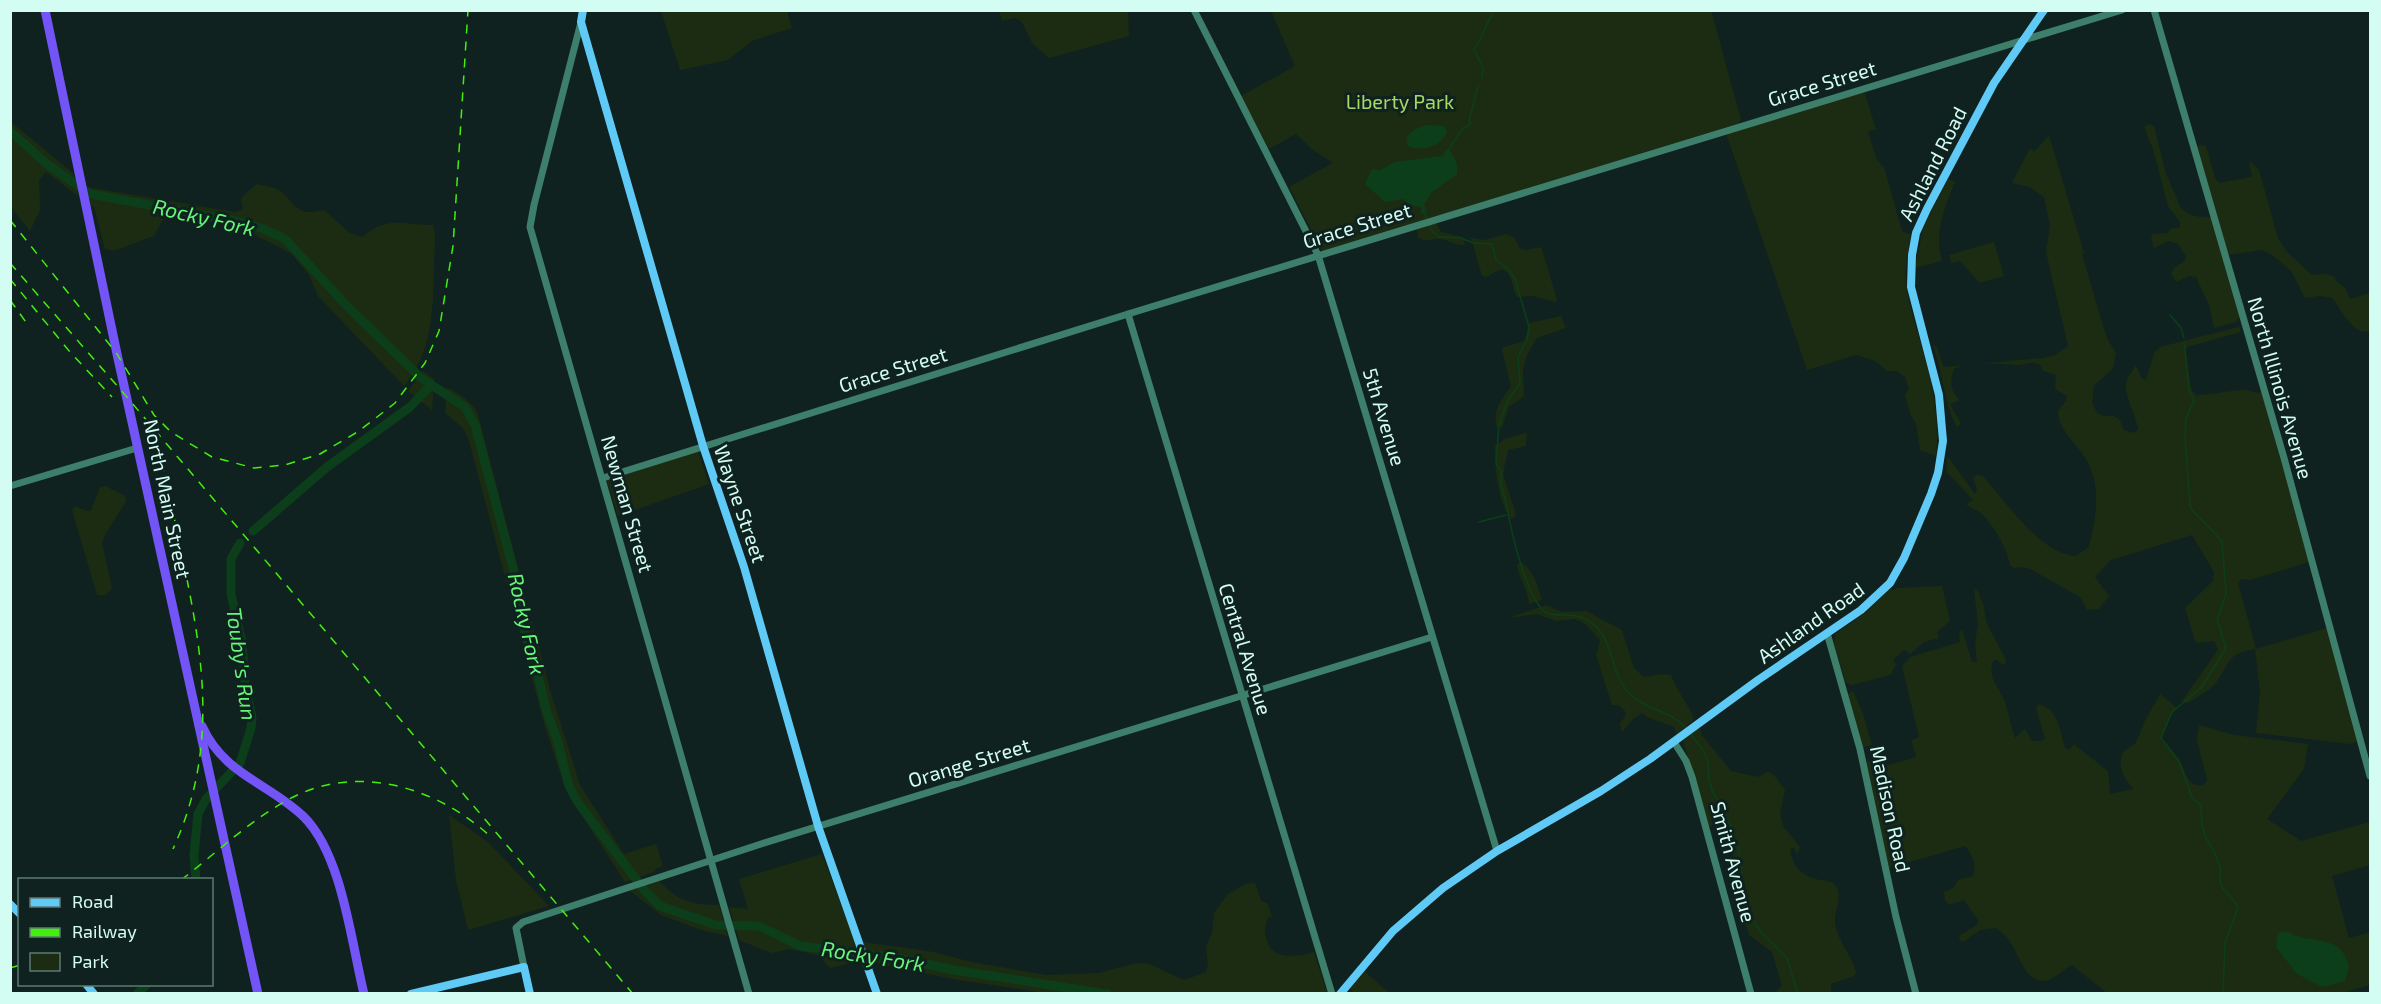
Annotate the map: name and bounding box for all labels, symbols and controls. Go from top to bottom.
street label: Grace Street [1765,55,1879,111]
park label: Liberty Park [1346,89,1454,113]
street label: Ashland Road [1893,103,1971,225]
water label: Rocky Fork [151,193,258,241]
street label: Grace Street [1300,197,1414,253]
street label: North Illinois Avenue [2243,294,2318,482]
street label: Grace Street [836,341,950,397]
street label: 5th Avenue [1359,365,1411,468]
street label: North Main Street [139,417,197,581]
street label: Newman Street [597,432,659,575]
street label: Wayne Street [710,442,772,566]
water label: Rocky Fork [503,570,551,677]
street label: Ashland Road [1752,577,1868,668]
street label: Central Avenue [1214,580,1277,718]
water label: Touby's Run [221,606,263,722]
street label: Orange Street [905,732,1033,792]
street label: Madison Road [1866,743,1916,874]
street label: Smith Avenue [1706,799,1762,925]
legend [18,878,213,986]
text: Road [72,890,113,912]
text: Railway [72,920,137,942]
water label: Rocky Fork [820,935,927,977]
text: Park [72,950,109,972]

